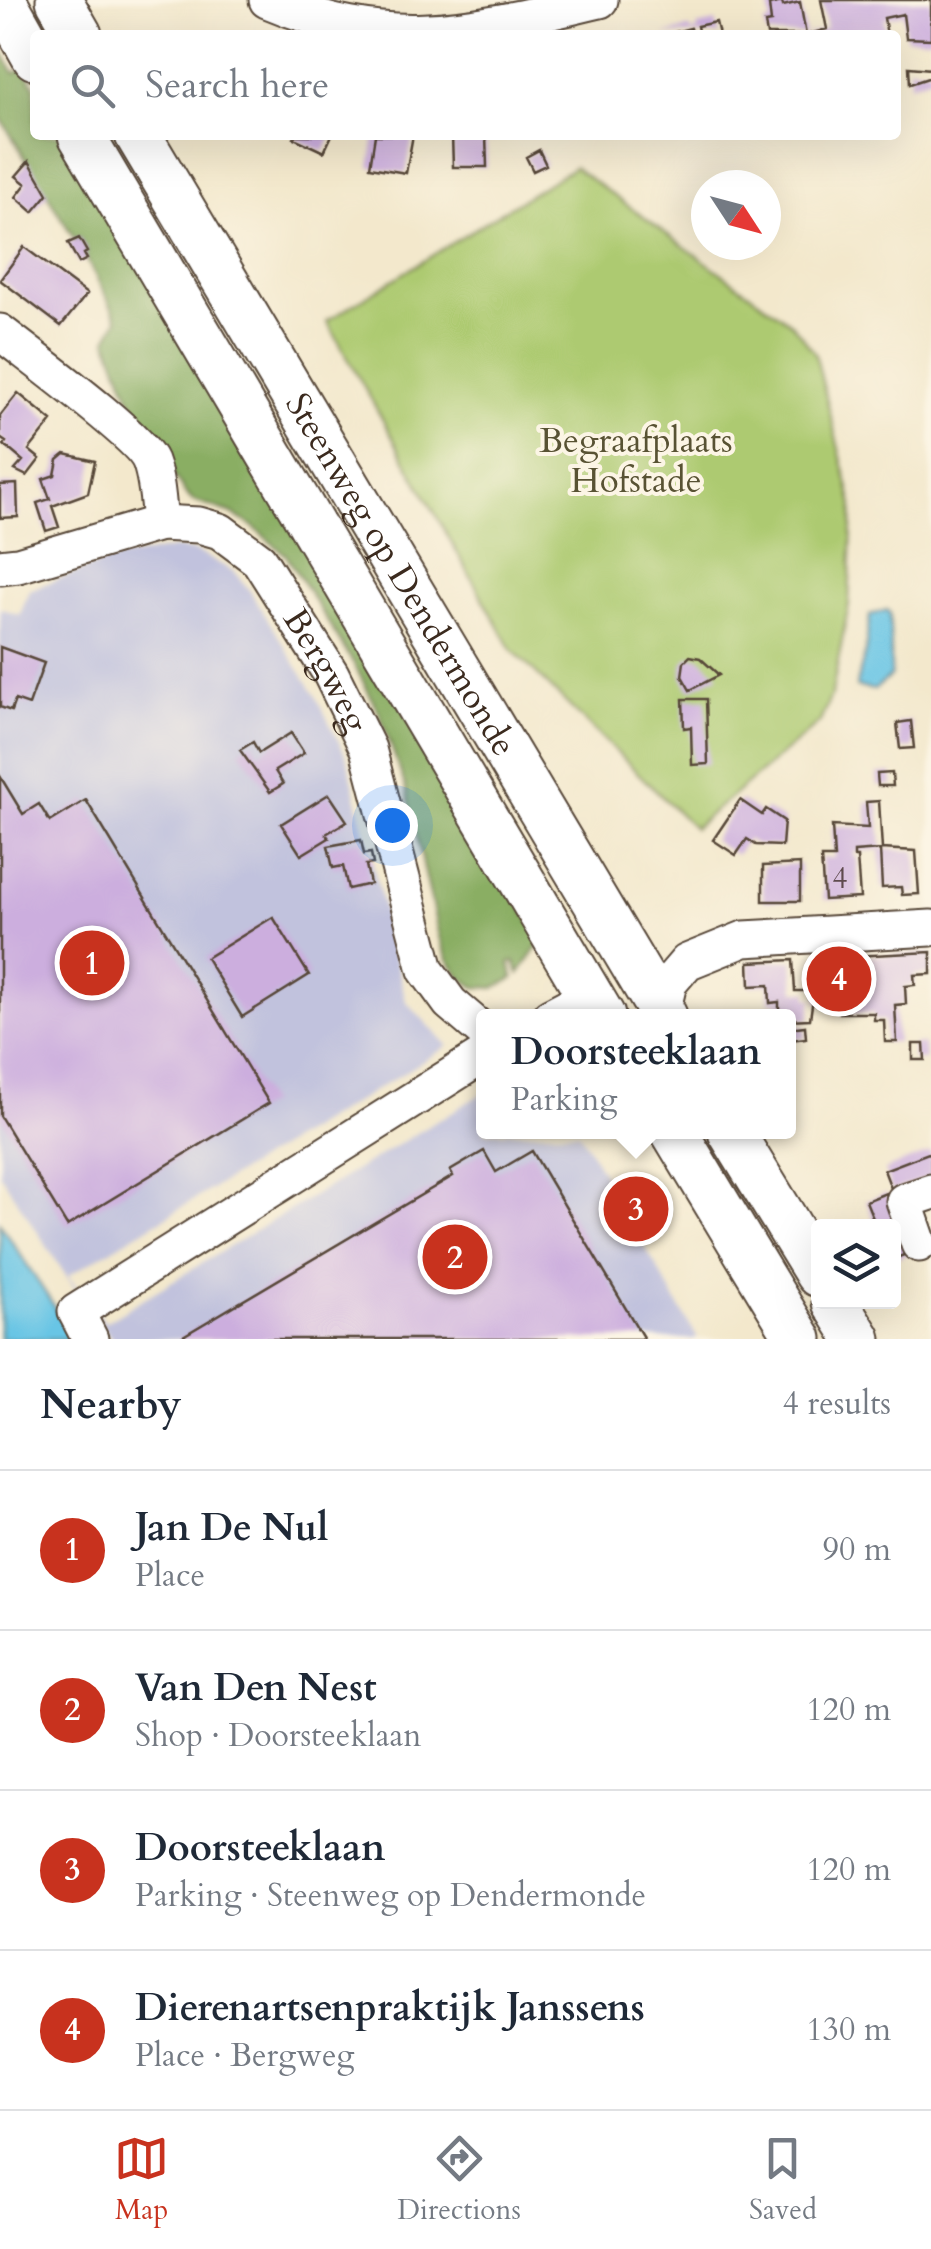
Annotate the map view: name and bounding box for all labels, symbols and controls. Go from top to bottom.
search box [30,30,901,140]
icon: search [65,58,120,113]
text: Search here [145,59,329,111]
north arrow [691,170,781,260]
street label: Steenweg op Dendermonde [274,384,527,765]
park label: Begraafplaats Hofstade [539,417,733,505]
street label: Bergweg [272,599,380,741]
your location [367,800,418,851]
house number: 4 [832,858,848,899]
pin: 1 [59,926,124,1000]
pin: 4 [806,942,872,1016]
popup [476,1009,796,1139]
text: Doorsteeklaan [511,1026,761,1078]
text: Parking [511,1078,617,1122]
pin: 3 [604,1172,668,1246]
map controls [811,1219,901,1309]
button: layers [811,1219,901,1309]
pin: 2 [422,1220,488,1294]
text: Nearby [40,1376,182,1433]
text: 4 results [783,1382,891,1426]
text: Jan De Nul [135,1502,328,1554]
text: 1 [64,1528,81,1572]
text: 90 m [823,1528,891,1572]
text: Place [135,1554,205,1598]
text: Van Den Nest [135,1662,377,1714]
text: 2 [64,1688,81,1732]
text: 120 m [806,1688,891,1732]
text: Shop · Doorsteeklaan [135,1714,421,1758]
text: Doorsteeklaan [135,1822,385,1874]
text: 3 [64,1848,81,1892]
text: 120 m [806,1848,891,1892]
text: Parking · Steenweg op Dendermonde [135,1874,646,1918]
text: Dierenartsenpraktijk Janssens [135,1982,645,2034]
text: 4 [64,2008,81,2052]
text: 130 m [806,2008,891,2052]
text: Place · Bergweg [135,2034,354,2078]
tab: Map [114,2131,169,2229]
tab: Directions [397,2131,521,2229]
tab: Saved [749,2131,817,2229]

